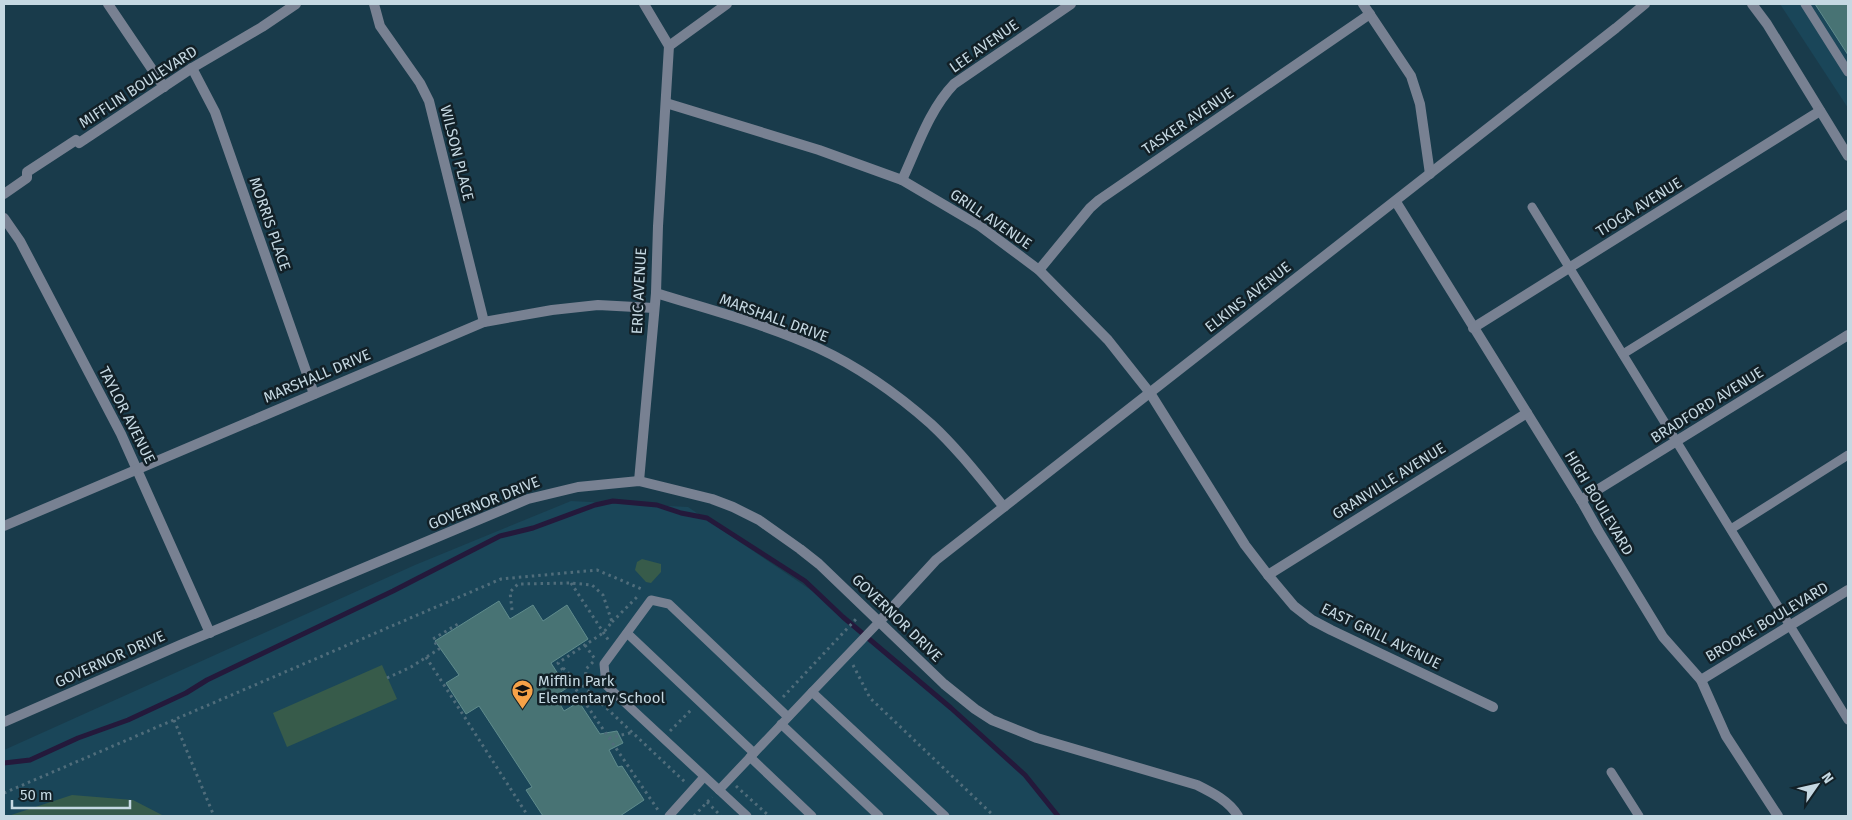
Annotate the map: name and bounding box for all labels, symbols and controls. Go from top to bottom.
street label: LEE AVENUE [946,16,1022,76]
street label: MIFFLIN BOULEVARD [76,42,200,132]
street label: TASKER AVENUE [1139,84,1237,158]
street label: WILSON PLACE [436,103,478,203]
street label: TIOGA AVENUE [1593,174,1685,240]
street label: MORRIS PLACE [246,175,294,273]
street label: GRILL AVENUE [947,185,1035,253]
street label: ERIC AVENUE [628,247,650,335]
street label: ELKINS AVENUE [1201,258,1295,336]
street label: MARSHALL DRIVE [717,290,831,346]
street label: MARSHALL DRIVE [261,345,373,407]
street label: BRADFORD AVENUE [1647,363,1767,447]
street label: TAYLOR AVENUE [95,364,159,466]
street label: GRANVILLE AVENUE [1329,439,1449,523]
street label: HIGH BOULEVARD [1561,448,1637,558]
street label: GOVERNOR DRIVE [426,472,542,534]
street label: GOVERNOR DRIVE [848,570,946,666]
street label: BROOKE BOULEVARD [1702,578,1832,666]
street label: EAST GRILL AVENUE [1318,599,1444,673]
street label: GOVERNOR DRIVE [52,627,168,691]
place label: Mifflin Park Elementary School [538,672,666,707]
school or university icon: Mifflin Park Elementary School [510,678,534,709]
north arrow [1792,760,1842,810]
text: N [1818,769,1837,787]
scale bar [12,778,130,810]
text: 50 m [20,786,53,804]

